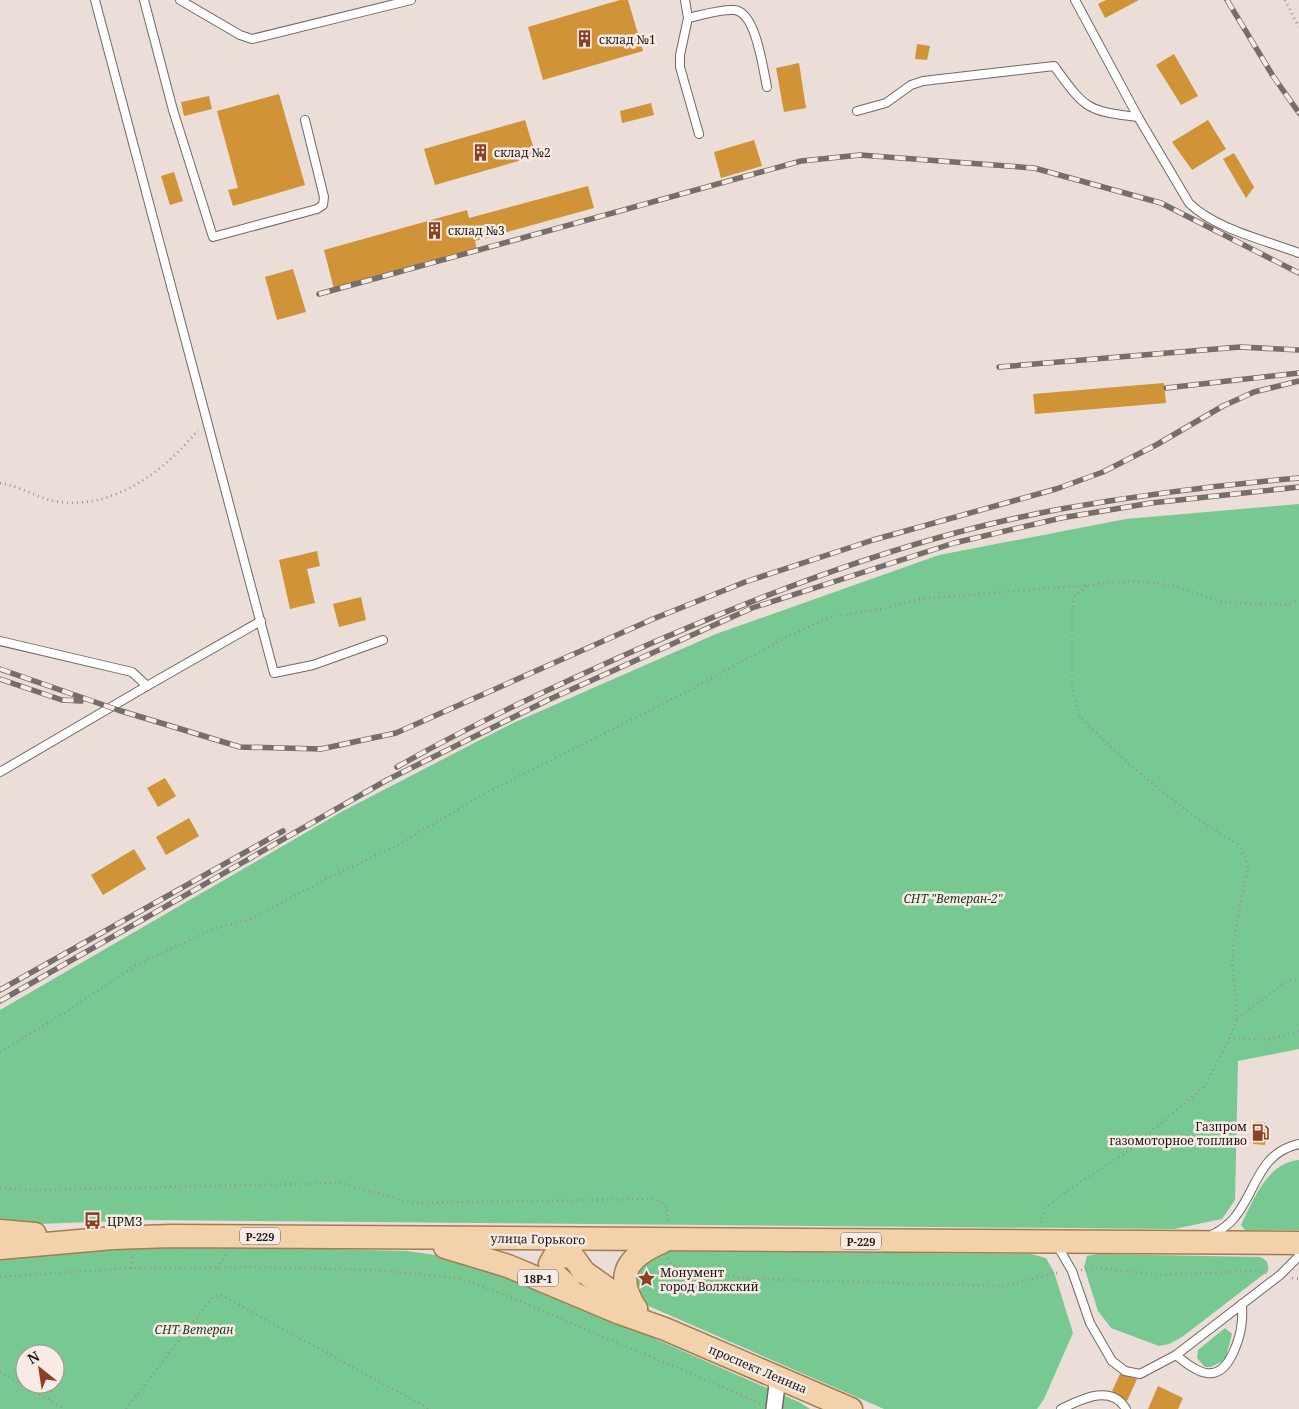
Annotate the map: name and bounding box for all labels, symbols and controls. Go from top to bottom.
building icon: склад №1 [575,29,595,49]
place label: склад №1 [599,31,656,48]
building icon: склад №2 [470,142,490,162]
place label: склад №2 [494,144,551,161]
building icon: склад №3 [424,220,444,240]
place label: склад №3 [448,222,505,239]
park label: СНТ "Ветеран-2" [903,890,1004,907]
place label: Газпром газомоторное топливо [1109,1118,1247,1149]
fuel station icon: Газпром газомоторное топливо [1251,1123,1271,1143]
bus stop icon: ЦРМЗ [83,1211,103,1231]
place label: ЦРМЗ [107,1213,142,1230]
road number: Р-229 [240,1228,280,1244]
street label: улица Горького [491,1230,586,1248]
road number: Р-229 [841,1232,881,1250]
place label: Монумент город Волжский [660,1264,759,1295]
place icon: Монумент город Волжский [636,1269,656,1289]
road number: 18Р-1 [518,1270,558,1286]
park label: СНТ Ветеран [155,1321,233,1338]
street label: проспект Ленина [706,1341,810,1398]
north arrow [15,1344,65,1394]
text: N [24,1346,43,1368]

